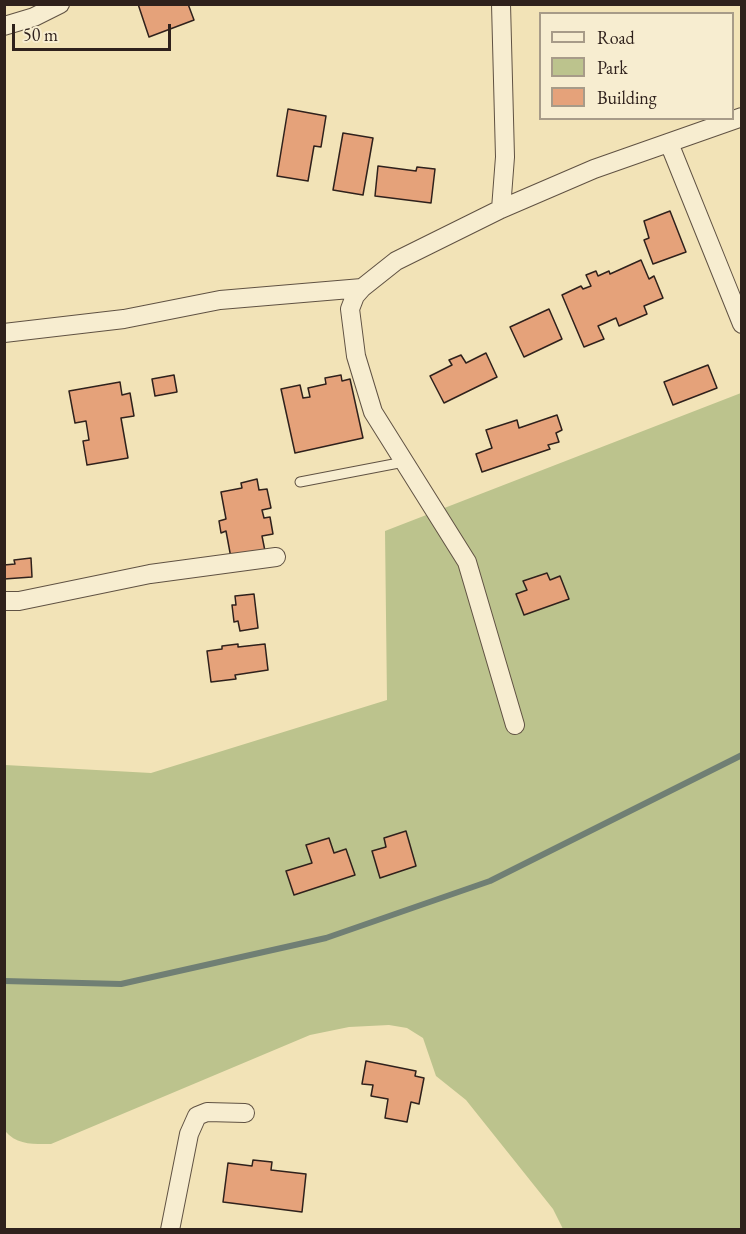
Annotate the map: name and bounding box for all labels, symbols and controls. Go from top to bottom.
scale bar [15,12,174,50]
legend [539,12,734,120]
text: 50 m [23,23,58,46]
text: Road [597,26,635,49]
text: Park [597,56,628,79]
text: Building [597,86,657,109]

